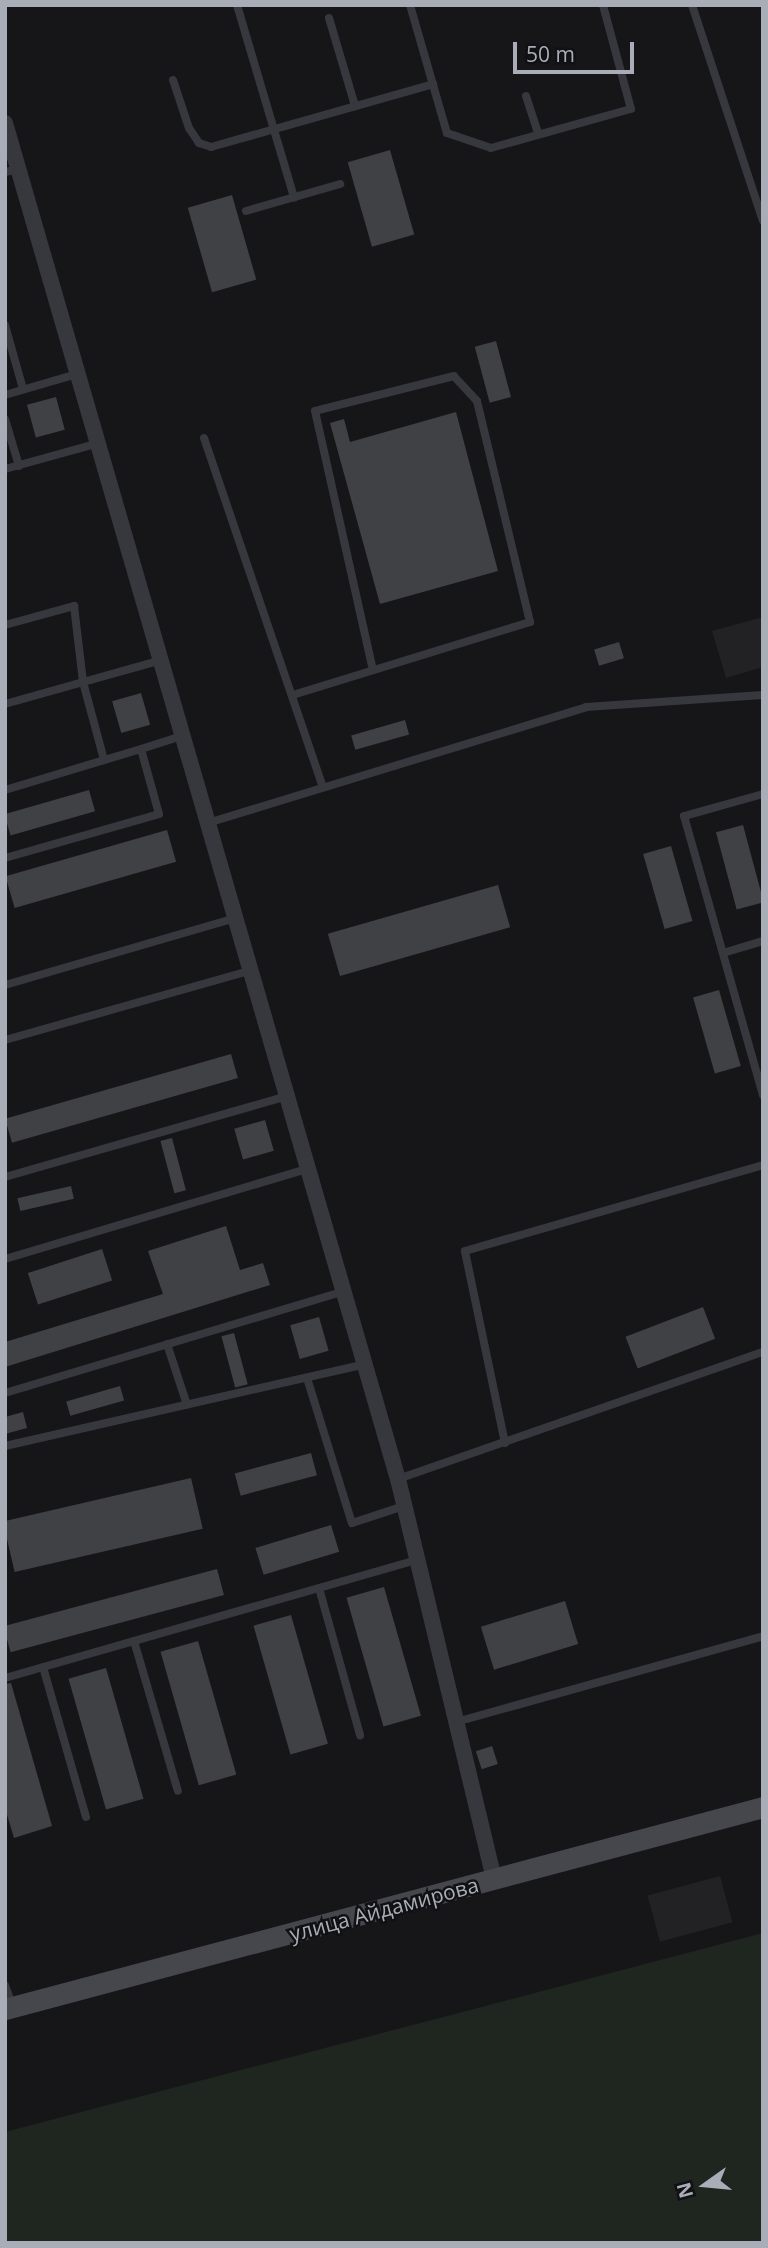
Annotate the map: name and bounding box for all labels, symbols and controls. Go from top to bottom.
scale bar [516,28,637,72]
text: 50 m [526,40,575,68]
street label: улица Айдамирова [287,1872,481,1946]
north arrow [670,2150,740,2220]
text: N [670,2180,699,2201]

